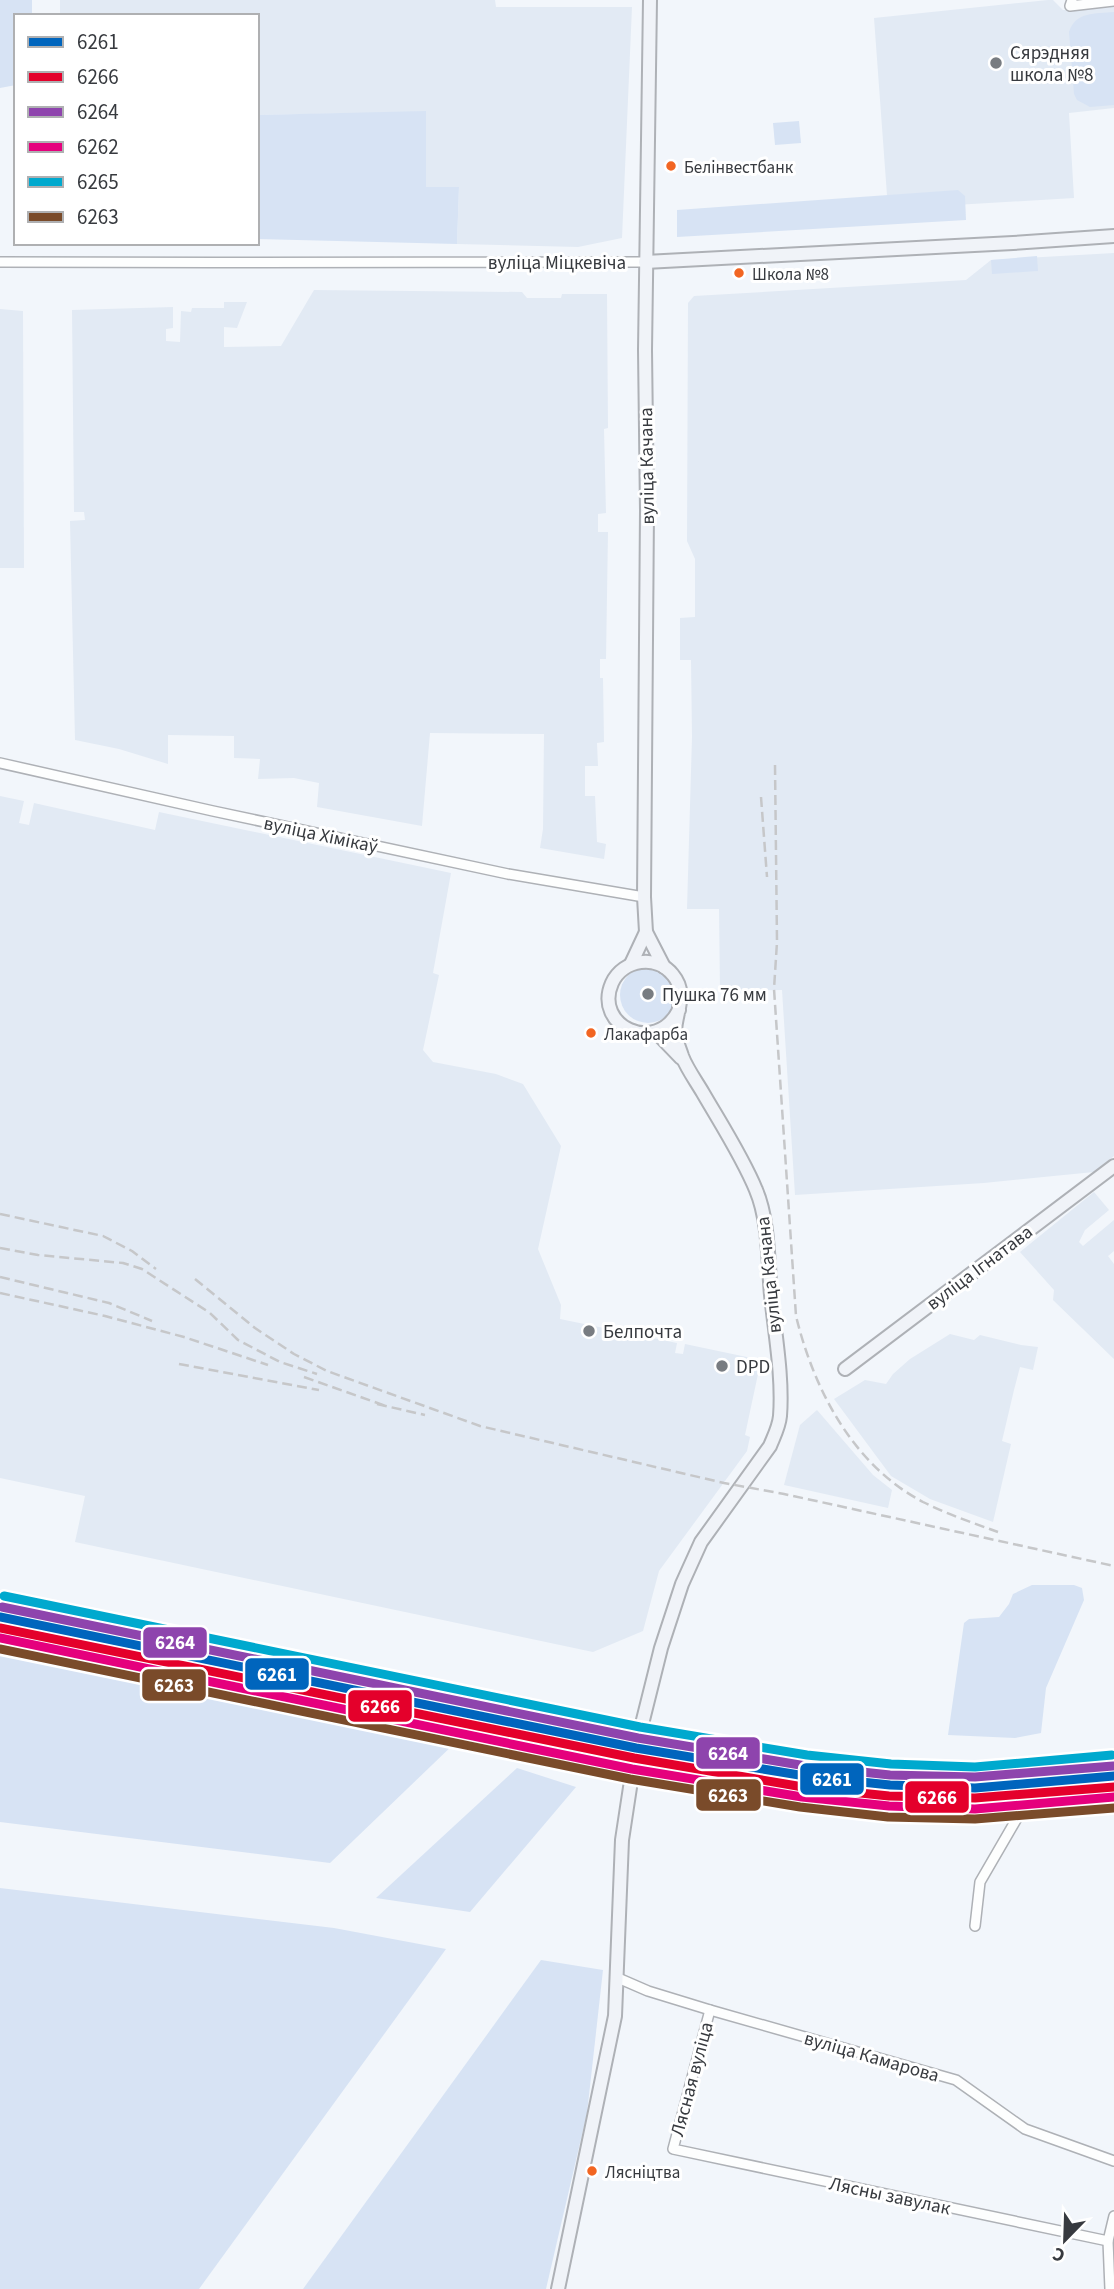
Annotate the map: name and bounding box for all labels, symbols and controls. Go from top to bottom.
legend [14,14,259,245]
text: 6261 [77,27,119,57]
place label: Сярэдняя школа №8 [1010,40,1093,89]
marker: Сярэдняя школа №8 [988,55,1004,71]
text: 6266 [77,62,119,92]
text: 6264 [77,97,119,127]
text: 6262 [77,132,119,162]
place label: Белінвестбанк [684,156,794,180]
marker: Белінвестбанк [664,159,678,173]
text: 6265 [77,167,119,197]
text: 6263 [77,202,119,232]
street label: вуліца Міцкевіча [488,250,626,277]
place label: Школа №8 [752,263,829,287]
marker: Школа №8 [732,266,746,280]
street label: вуліца Качана [633,407,662,525]
street label: вуліца Хімікаў [261,810,380,861]
place label: Пушка 76 мм [662,982,767,1009]
marker: Пушка 76 мм [640,986,656,1002]
place label: Лакафарба [604,1023,688,1047]
marker: Лакафарба [584,1026,598,1040]
street label: вуліца Качана [750,1215,789,1335]
street label: вуліца Ігнатава [921,1219,1039,1317]
place label: Белпочта [603,1319,682,1346]
marker: Белпочта [581,1323,597,1339]
place label: DPD [736,1354,770,1381]
marker: DPD [714,1358,730,1374]
line badge: 6264 [142,1626,208,1659]
text: 6264 [155,1630,195,1657]
line badge: 6261 [244,1657,310,1691]
text: 6261 [257,1662,297,1689]
line badge: 6263 [141,1668,207,1702]
text: 6263 [154,1673,194,1700]
line badge: 6266 [347,1689,413,1723]
text: 6266 [360,1694,400,1721]
line badge: 6264 [695,1736,761,1770]
text: 6264 [708,1741,748,1768]
line badge: 6261 [799,1762,865,1796]
text: 6261 [812,1767,852,1794]
line badge: 6263 [695,1778,762,1812]
line badge: 6266 [904,1780,970,1814]
text: 6263 [708,1783,748,1810]
text: 6266 [917,1785,957,1812]
street label: Лясная вуліца [664,2019,721,2140]
street label: вуліца Камарова [801,2025,942,2090]
place label: Лясніцтва [605,2161,680,2185]
marker: Лясніцтва [585,2164,599,2178]
street label: Лясны завулак [827,2170,953,2223]
north arrow [1030,2205,1100,2275]
text: С [1049,2240,1069,2269]

